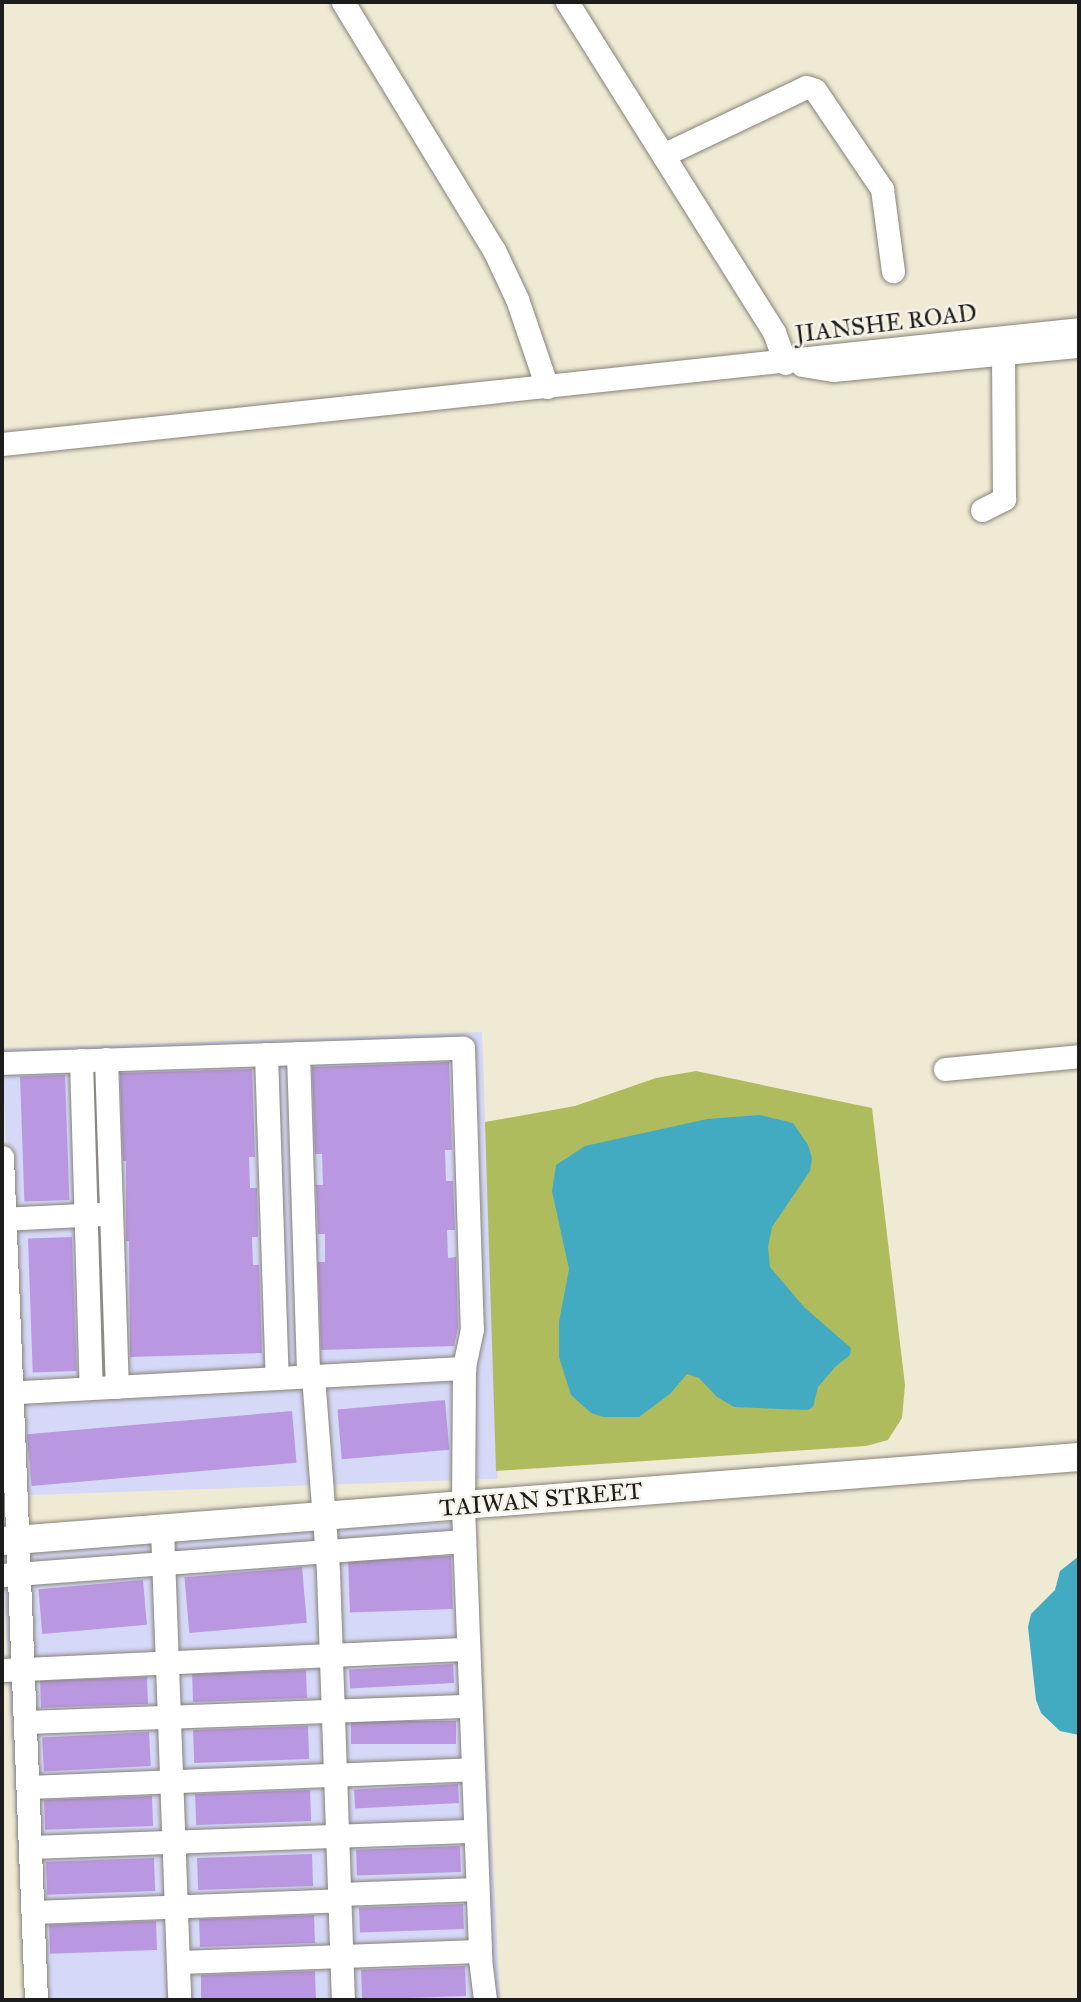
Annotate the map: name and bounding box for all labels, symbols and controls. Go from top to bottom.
street label: JIANSHE ROAD [794,299,978,349]
street label: TAIWAN STREET [438,1477,644,1523]

